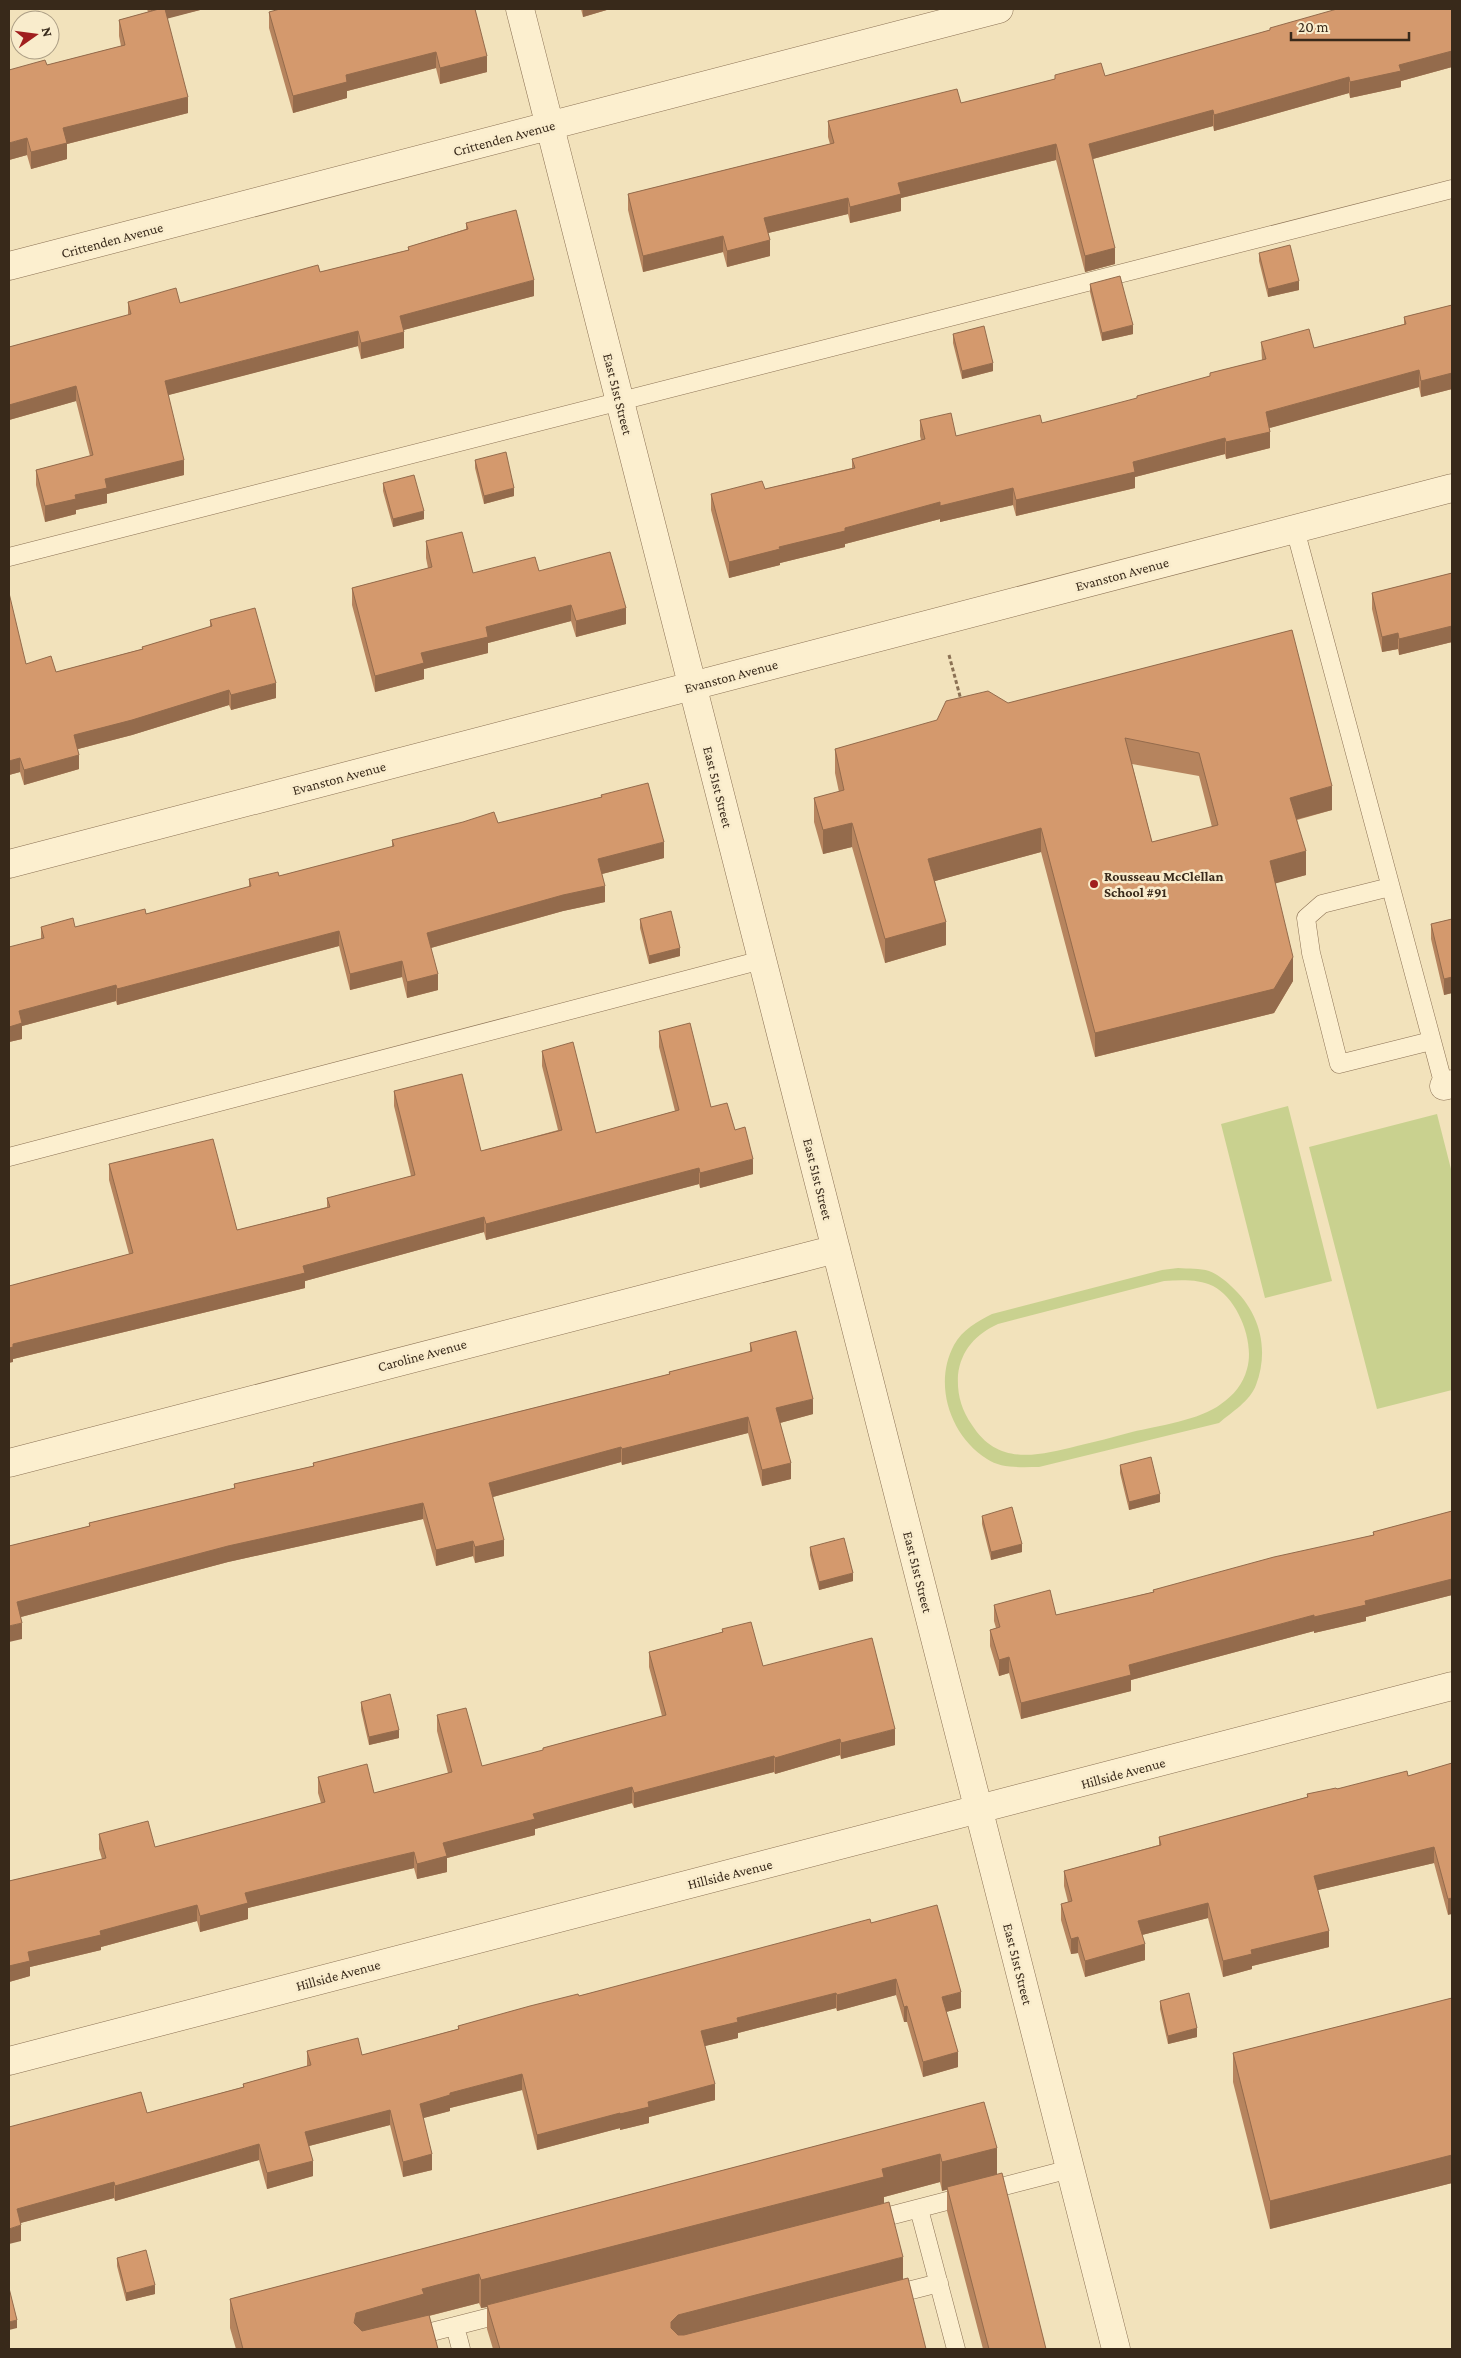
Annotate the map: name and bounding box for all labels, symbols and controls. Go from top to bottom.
north arrow [10,10,60,60]
scale bar [1291,10,1408,42]
text: 20 m [1298,19,1329,35]
text: N [39,25,57,39]
street label: Crittenden Avenue [451,117,557,159]
street label: Crittenden Avenue [59,219,165,261]
street label: East 51st Street [600,352,636,437]
street label: Evanston Avenue [1074,554,1170,594]
street label: Evanston Avenue [683,656,779,696]
street label: East 51st Street [700,745,736,830]
street label: Evanston Avenue [291,758,387,798]
place label: Rousseau McClellan School #91 [1104,868,1223,900]
marker: Rousseau McClellan School #91 [1088,878,1100,890]
street label: East 51st Street [800,1137,836,1222]
street label: Caroline Avenue [376,1335,468,1375]
street label: East 51st Street [900,1530,936,1615]
street label: Hillside Avenue [1079,1754,1167,1792]
street label: Hillside Avenue [686,1856,774,1892]
street label: East 51st Street [1000,1922,1036,2007]
street label: Hillside Avenue [294,1956,382,1994]

